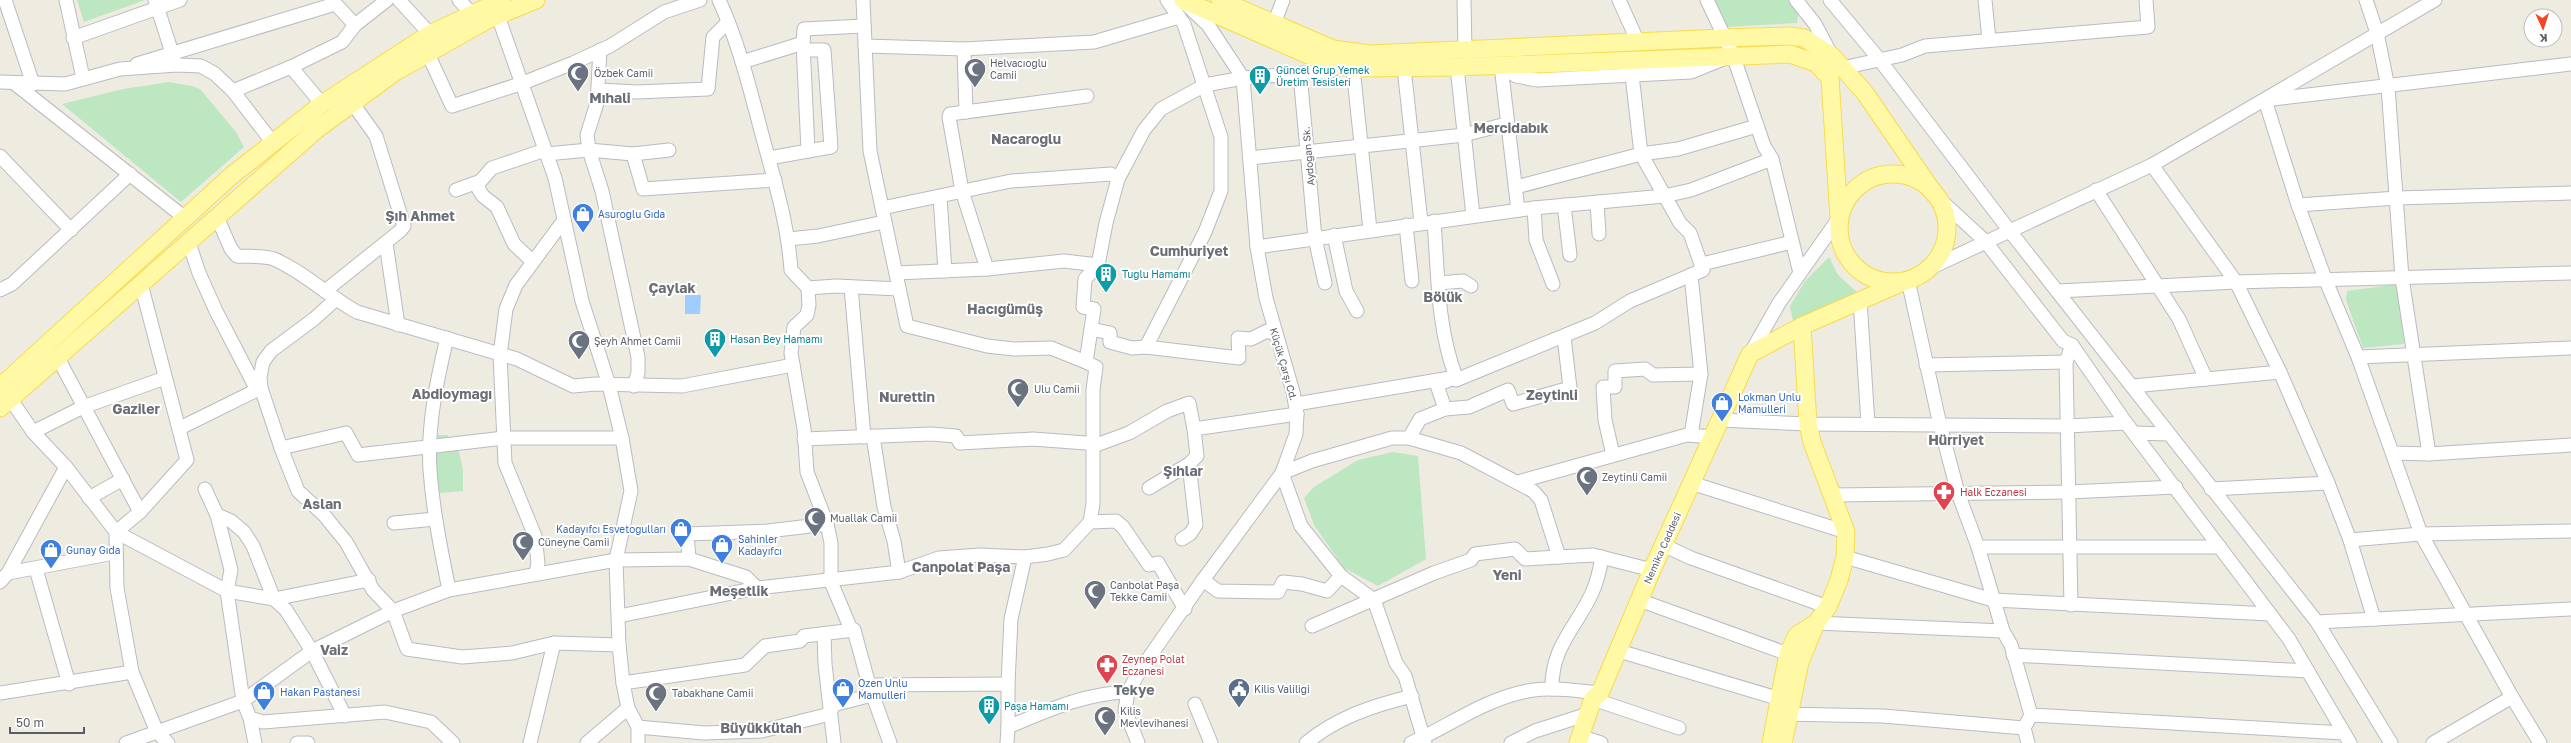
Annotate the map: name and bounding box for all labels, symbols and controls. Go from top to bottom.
north arrow [2523,8,2563,48]
text: K [2539,32,2548,45]
mosque icon: Helvacıoğlu Camii [962,56,988,89]
place label: Helvacıoğlu Camii [990,57,1047,81]
mosque icon: Özbek Camii [565,60,591,93]
building icon: Güncel Grup Yemek Üretim Tesisleri [1247,63,1273,96]
place label: Güncel Grup Yemek Üretim Tesisleri [1276,64,1370,88]
place label: Özbek Camii [594,66,653,79]
district label: Mıhali [589,89,631,106]
district label: Mercidabık [1473,119,1549,136]
street label: Aydoğan Sk. [1299,126,1317,186]
district label: Nacaroğlu [991,130,1061,147]
shop icon: Asuroglu Gıda [570,201,596,234]
district label: Şıh Ahmet [385,207,455,224]
place label: Asuroglu Gıda [598,208,665,220]
district label: Cumhuriyet [1150,242,1229,259]
building icon: Tuğlu Hamamı [1093,261,1119,294]
place label: Tuğlu Hamamı [1122,268,1191,280]
district label: Çaylak [648,279,696,296]
district label: Bölük [1423,288,1463,305]
district label: Hacıgümüş [967,300,1043,317]
building icon: Hasan Bey Hamamı [702,326,728,359]
street label: Küçük Çarşı Cd. [1268,326,1300,402]
mosque icon: Şeyh Ahmet Camii [566,328,592,361]
place label: Hasan Bey Hamamı [730,333,823,345]
place label: Şeyh Ahmet Camii [594,335,681,347]
mosque icon: Ulu Camii [1005,376,1031,409]
place label: Ulu Camii [1034,383,1080,395]
district label: Abdioymağı [412,385,492,402]
district label: Zeytinli [1526,386,1578,403]
district label: Nurettin [879,388,935,405]
shop icon: Lokman Unlu Mamulleri [1709,390,1735,423]
place label: Lokman Unlu Mamulleri [1738,391,1801,415]
district label: Gaziler [112,400,160,417]
district label: Hürriyet [1928,431,1984,448]
district label: Şıhlar [1163,462,1204,479]
mosque icon: Zeytinli Camii [1574,464,1600,497]
place label: Zeytinli Camii [1602,471,1667,483]
pharmacy icon: Halk Eczanesi [1931,479,1957,512]
place label: Halk Eczanesi [1960,486,2027,498]
district label: Aslan [303,495,342,512]
mosque icon: Muallak Camii [802,505,828,538]
street label: Nemika Caddesi [1641,510,1683,586]
place label: Muallak Camii [830,512,897,524]
shop icon: Kadayıfcı Esvetogulları [668,516,694,549]
place label: Kadayıfcı Esvetogulları [556,523,666,535]
mosque icon: Cüneyne Camii [510,529,536,562]
shop icon: Sahinler Kadayıfcı [709,532,735,565]
place label: Sahinler Kadayıfcı [738,533,782,557]
place label: Cüneyne Camii [538,536,609,548]
shop icon: Gunay Gıda [38,537,64,570]
place label: Gunay Gıda [66,544,120,556]
district label: Canpolat Paşa [912,558,1010,575]
district label: Yeni [1492,566,1522,583]
mosque icon: Canbolat Paşa Tekke Camii [1082,578,1108,611]
place label: Canbolat Paşa Tekke Camii [1110,579,1179,603]
district label: Meşetlik [710,582,769,599]
district label: Vaiz [320,641,348,658]
pharmacy icon: Zeynep Polat Eczanesi [1094,652,1120,685]
place label: Zeynep Polat Eczanesi [1122,653,1185,677]
shop icon: Ozen Unlu Mamulleri [830,676,856,709]
public building icon: Kilis Valiliği [1226,676,1252,709]
place label: Ozen Unlu Mamulleri [858,677,908,701]
shop icon: Hakan Pastanesi [251,679,277,712]
mosque icon: Tabakhane Camii [643,680,669,713]
district label: Tekye [1114,681,1154,698]
place label: Kilis Valiliği [1254,683,1310,695]
place label: Hakan Pastanesi [280,686,360,698]
place label: Tabakhane Camii [672,687,753,699]
building icon: Paşa Hamamı [976,693,1002,726]
place label: Paşa Hamamı [1004,700,1069,712]
mosque icon: Kilis Mevlevihanesi [1092,704,1118,737]
place label: Kilis Mevlevihanesi [1120,705,1189,729]
scale bar [10,709,84,735]
text: 50 m [16,715,44,730]
district label: Büyükkütah [720,719,802,736]

